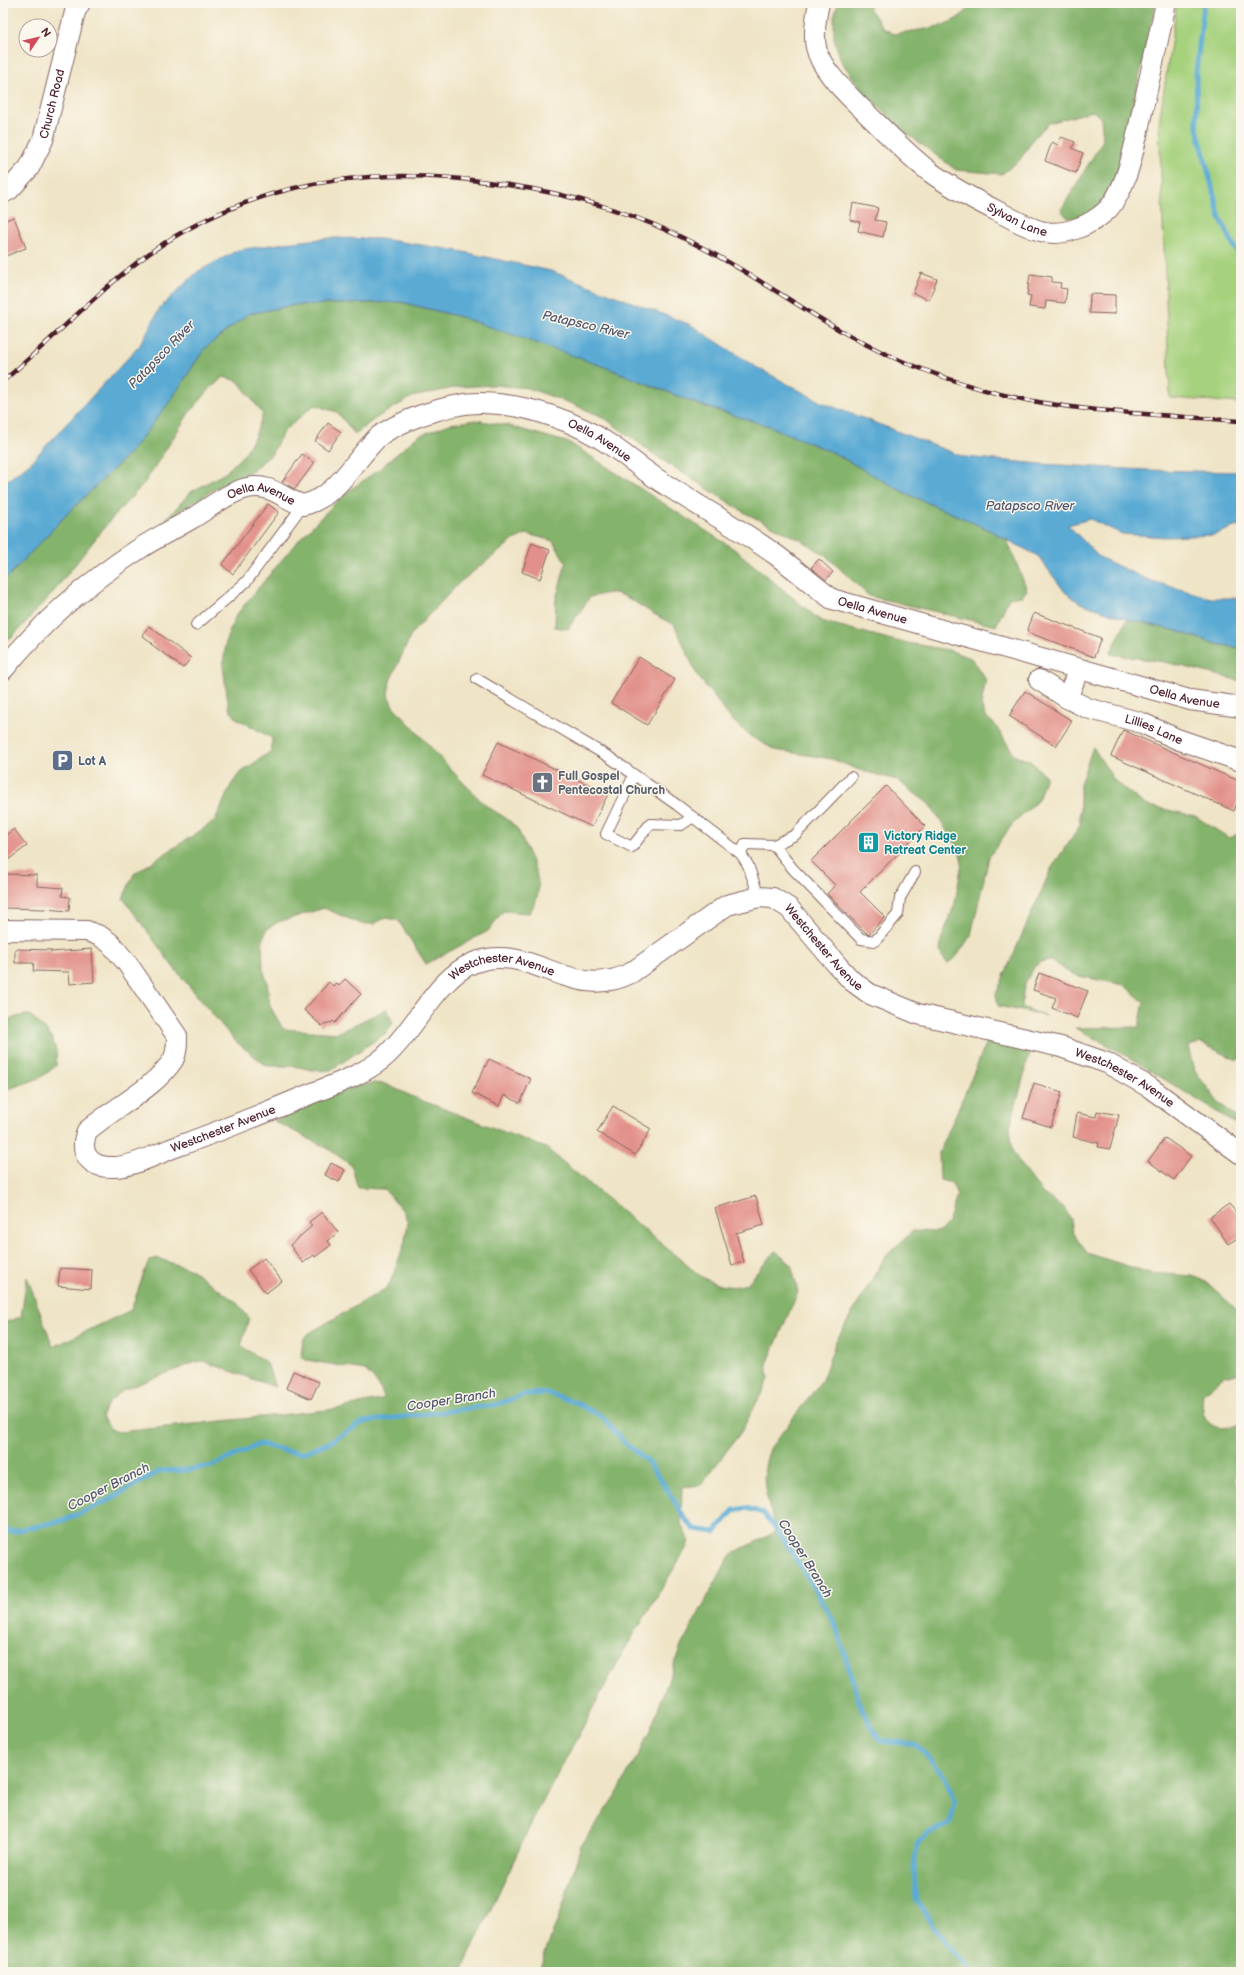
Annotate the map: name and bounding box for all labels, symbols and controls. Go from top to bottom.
north arrow [18,18,58,58]
text: N [38,25,53,40]
street label: Church Road [37,67,68,140]
street label: Sylvan Lane [984,200,1048,240]
water label: Patapsco River [541,307,632,343]
water label: Patapsco River [125,316,199,392]
street label: Oella Avenue [565,416,634,465]
street label: Oella Avenue [225,480,298,509]
water label: Patapsco River [986,498,1076,514]
street label: Oella Avenue [836,594,909,628]
street label: Oella Avenue [1148,682,1221,712]
street label: Lillies Lane [1123,712,1184,748]
parking icon: Lot A [50,748,76,774]
place label: Lot A [78,754,107,769]
place label: Full Gospel Pentecostal Church [558,769,665,798]
church icon: Full Gospel Pentecostal Church [529,770,555,796]
place label: Victory Ridge Retreat Center [884,829,967,858]
building icon: Victory Ridge Retreat Center [855,830,881,856]
street label: Westchester Avenue [781,901,866,994]
street label: Westchester Avenue [446,951,557,984]
street label: Westchester Avenue [1073,1045,1177,1111]
street label: Westchester Avenue [169,1102,278,1156]
water label: Cooper Branch [406,1385,497,1415]
water label: Cooper Branch [65,1459,152,1514]
water label: Cooper Branch [775,1516,836,1601]

